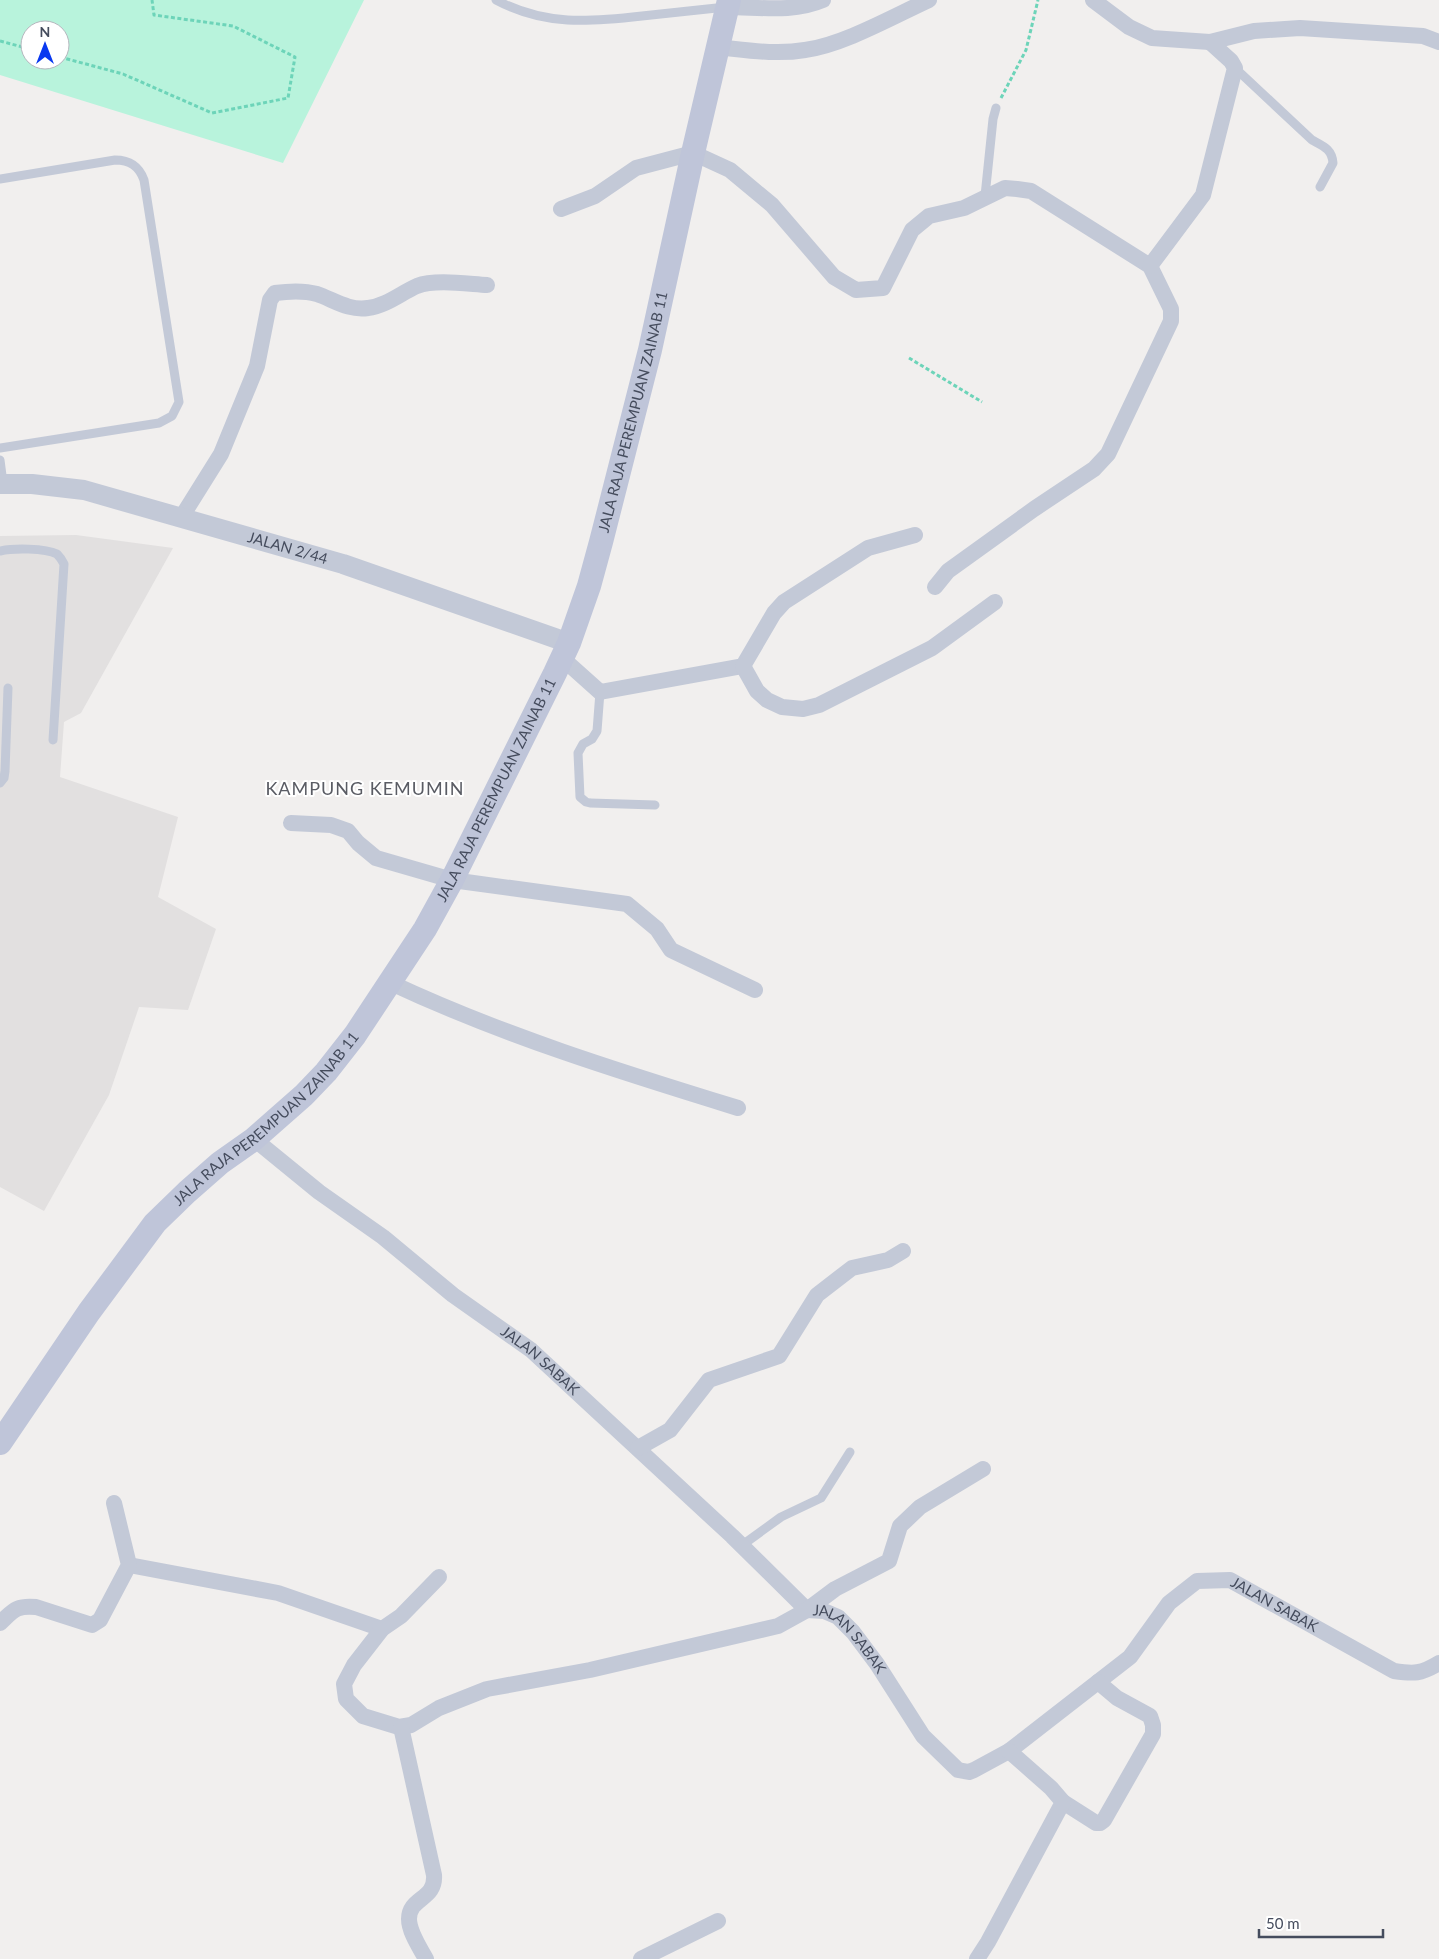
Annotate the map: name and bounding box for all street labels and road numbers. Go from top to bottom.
street label: JALA RAJA PEREMPUAN ZAINAB 11 [594,290,671,534]
street label: JALAN 2/44 [246,527,330,567]
street label: JALA RAJA PEREMPUAN ZAINAB 11 [432,675,559,905]
street label: JALA RAJA PEREMPUAN ZAINAB 11 [169,1028,362,1209]
street label: JALAN SABAK [498,1322,583,1398]
street label: JALAN SABAK [1228,1572,1322,1635]
street label: JALAN SABAK [812,1600,891,1676]

